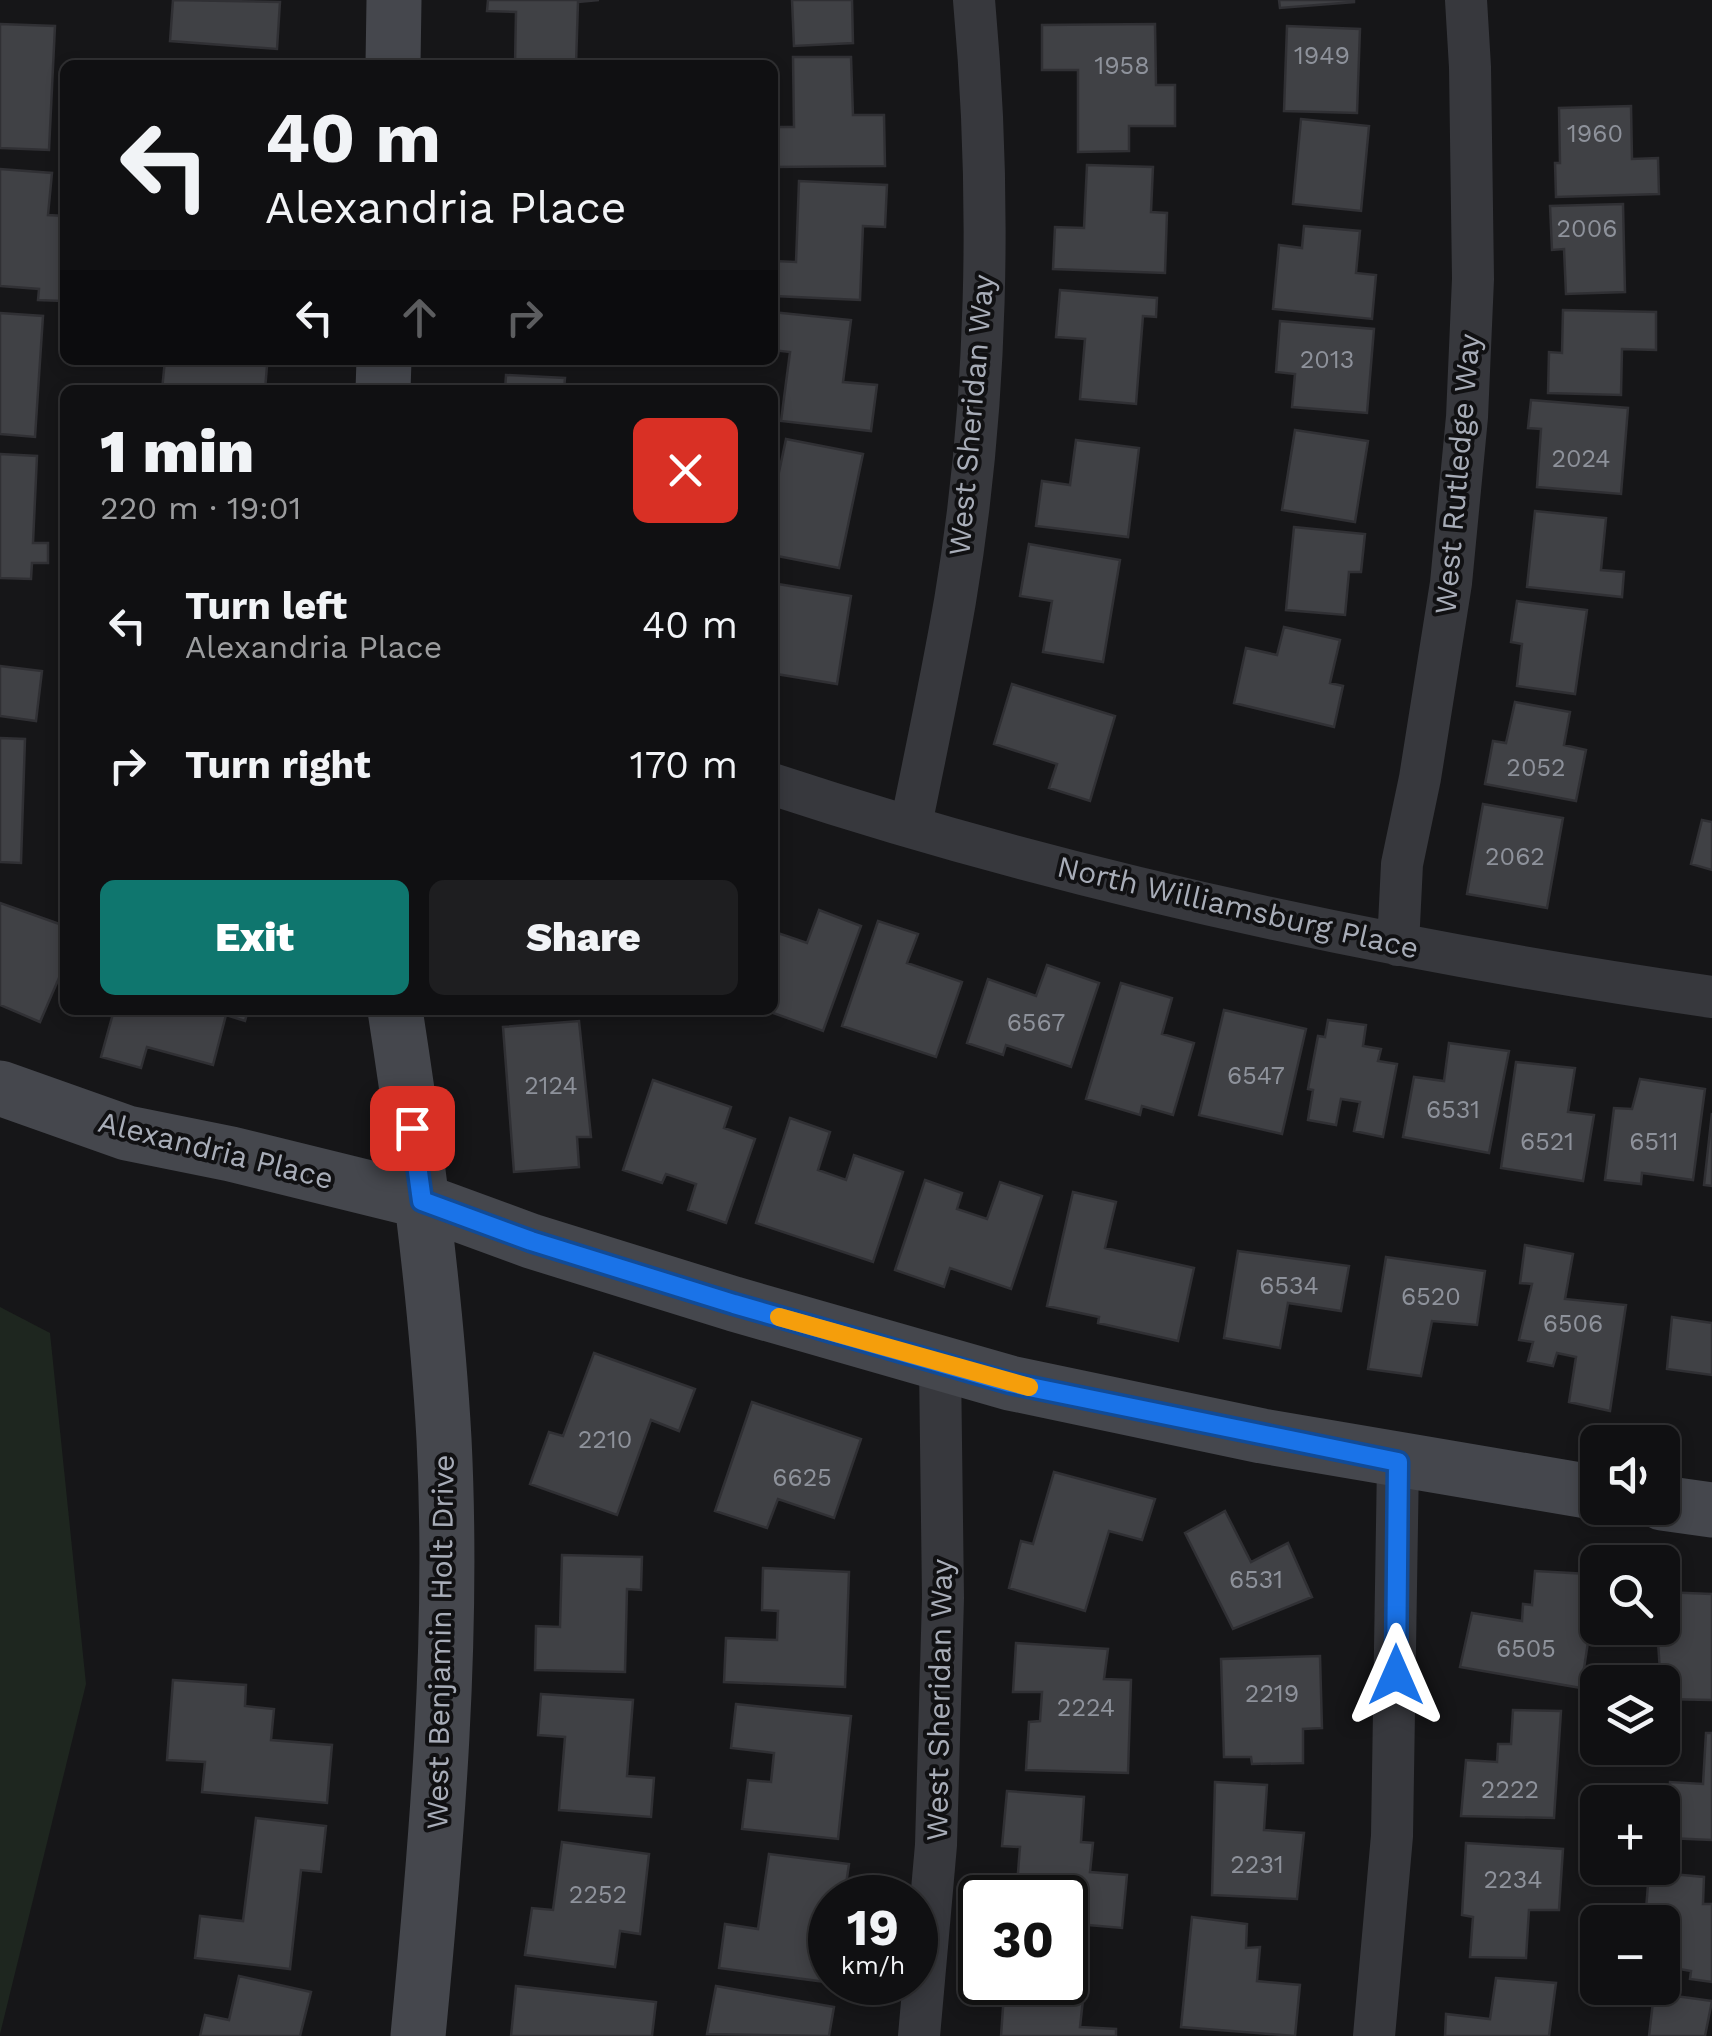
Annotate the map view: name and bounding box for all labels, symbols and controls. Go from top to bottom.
house number: 1949 [1294,41,1350,70]
house number: 1958 [1094,51,1150,80]
text: 40 m [265,97,441,179]
icon: left [100,100,230,230]
house number: 1960 [1567,119,1623,148]
text: Alexandria Place [265,181,627,234]
house number: 2006 [1557,214,1617,243]
street label: West Sheridan Way [941,272,1001,557]
icon: left [287,290,342,345]
icon: ahead [392,290,447,345]
icon: right [497,290,552,345]
street label: West Rutledge Way [1427,332,1487,616]
house number: 2013 [1300,345,1354,374]
text: 1 min [100,416,254,487]
button: close [633,418,738,523]
house number: 2024 [1551,444,1611,473]
text: 220 m · 19:01 [100,489,301,527]
text: Turn left [185,584,347,628]
icon: left [100,598,155,653]
text: 40 m [642,603,738,647]
text: Alexandria Place [185,628,442,666]
icon: right [100,738,155,793]
text: Turn right [185,743,371,787]
text: 170 m [630,743,738,787]
house number: 2052 [1506,753,1566,782]
house number: 2062 [1485,842,1545,871]
street label: North Williamsburg Place [1054,848,1422,966]
button: Exit [100,880,409,995]
button: Share [429,880,738,995]
house number: 6567 [1007,1008,1065,1037]
house number: 6547 [1227,1061,1285,1090]
house number: 2124 [524,1071,578,1100]
pin [370,1086,455,1171]
house number: 6531 [1426,1095,1480,1124]
icon: arrive [385,1101,440,1156]
street label: Alexandria Place [95,1104,337,1196]
house number: 6521 [1520,1127,1574,1156]
house number: 6511 [1629,1127,1679,1156]
house number: 6534 [1259,1271,1319,1300]
house number: 6520 [1401,1282,1461,1311]
house number: 6506 [1543,1309,1603,1338]
house number: 2210 [578,1425,632,1454]
map controls [1580,1425,1680,2005]
button: sound [1580,1425,1680,1525]
street label: West Benjamin Holt Drive [419,1454,461,1830]
house number: 6625 [772,1463,832,1492]
button: search [1580,1545,1680,1645]
street label: West Sheridan Way [919,1558,959,1841]
house number: 6531 [1229,1565,1283,1594]
position arrow [1344,1623,1448,1727]
house number: 6505 [1496,1634,1556,1663]
button: layers [1580,1665,1680,1765]
house number: 2219 [1245,1679,1299,1708]
house number: 2224 [1057,1693,1115,1722]
house number: 2222 [1481,1775,1539,1804]
button: + [1580,1785,1680,1885]
house number: 2231 [1230,1850,1284,1879]
house number: 2234 [1483,1865,1543,1894]
speed limit sign: 30 [958,1875,1088,2005]
house number: 2252 [569,1880,627,1909]
text: 19 [847,1898,899,1957]
button: − [1580,1905,1680,2005]
text: km/h [841,1951,905,1980]

